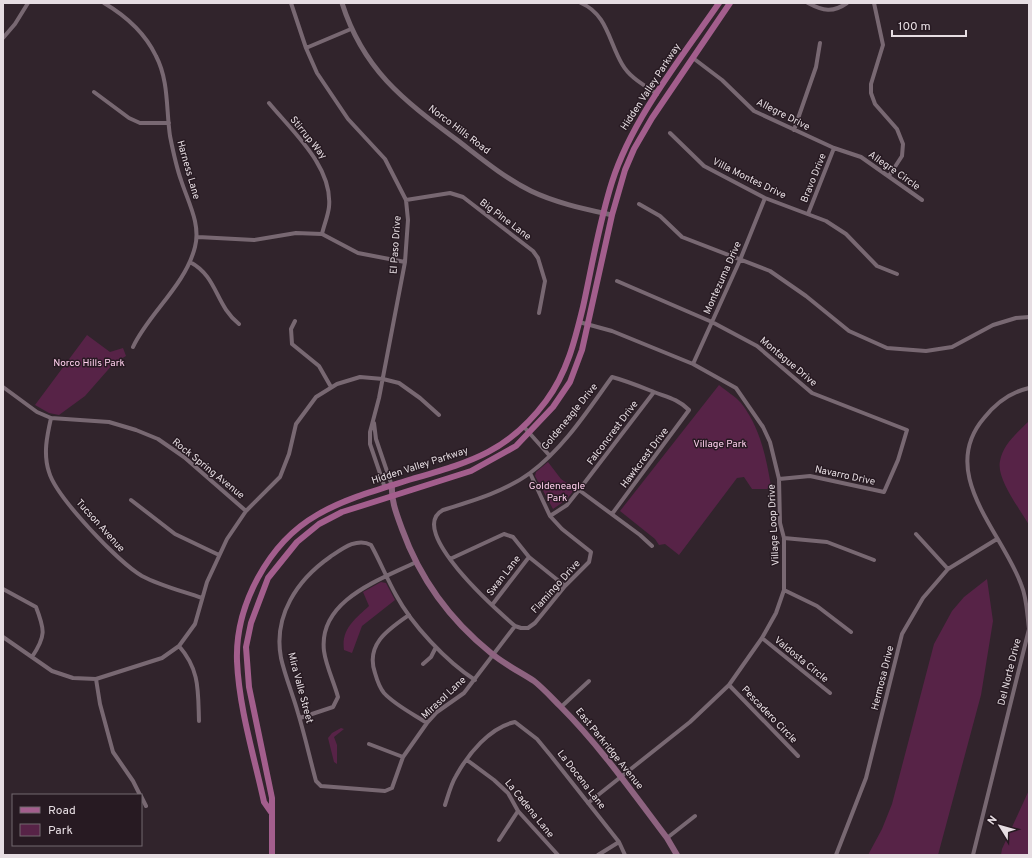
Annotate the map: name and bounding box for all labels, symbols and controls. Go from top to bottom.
scale bar [892,12,966,38]
text: 100 m [898,19,931,35]
street label: Hidden Valley Parkway [618,41,684,133]
street label: Allegre Drive [754,96,812,134]
street label: Norco Hills Road [425,102,493,158]
street label: Stirrup Way [287,114,329,162]
street label: Harness Lane [173,139,203,201]
street label: Allegre Circle [866,148,922,194]
street label: Bravo Drive [798,151,830,205]
street label: Villa Montes Drive [710,155,788,203]
street label: Big Pine Lane [476,196,534,244]
street label: El Paso Drive [387,215,405,275]
street label: Montezuma Drive [701,239,745,317]
street label: Montague Drive [757,334,819,390]
park label: Norco Hills Park [53,357,125,370]
street label: Goldeneagle Drive [539,381,601,453]
street label: Falconcrest Drive [585,398,641,468]
street label: Hawkcrest Drive [618,425,672,491]
street label: Rock Spring Avenue [169,436,247,502]
park label: Village Park [693,438,747,451]
street label: Hidden Valley Parkway [370,444,470,488]
street label: Navarro Drive [814,463,876,489]
park label: Goldeneagle Park [529,480,585,505]
street label: Village Loop Drive [765,484,783,566]
street label: Tucson Avenue [73,497,127,555]
street label: Swan Lane [484,553,524,599]
street label: Flamingo Drive [529,558,583,616]
street label: Valdosta Circle [771,634,831,686]
street label: Del Norte Drive [995,637,1025,707]
street label: Hermosa Drive [869,644,897,712]
street label: Mira Valle Street [284,651,316,725]
street label: Mirasol Lane [419,674,469,722]
street label: Pescadero Circle [738,684,800,746]
street label: East Parkridge Avenue [572,706,646,792]
street label: La Docena Lane [554,748,608,812]
street label: La Cadena Lane [501,777,557,841]
legend [12,794,142,846]
text: Road [48,803,76,819]
north arrow [980,806,1020,846]
text: N [985,813,1001,828]
text: Park [48,823,73,839]

